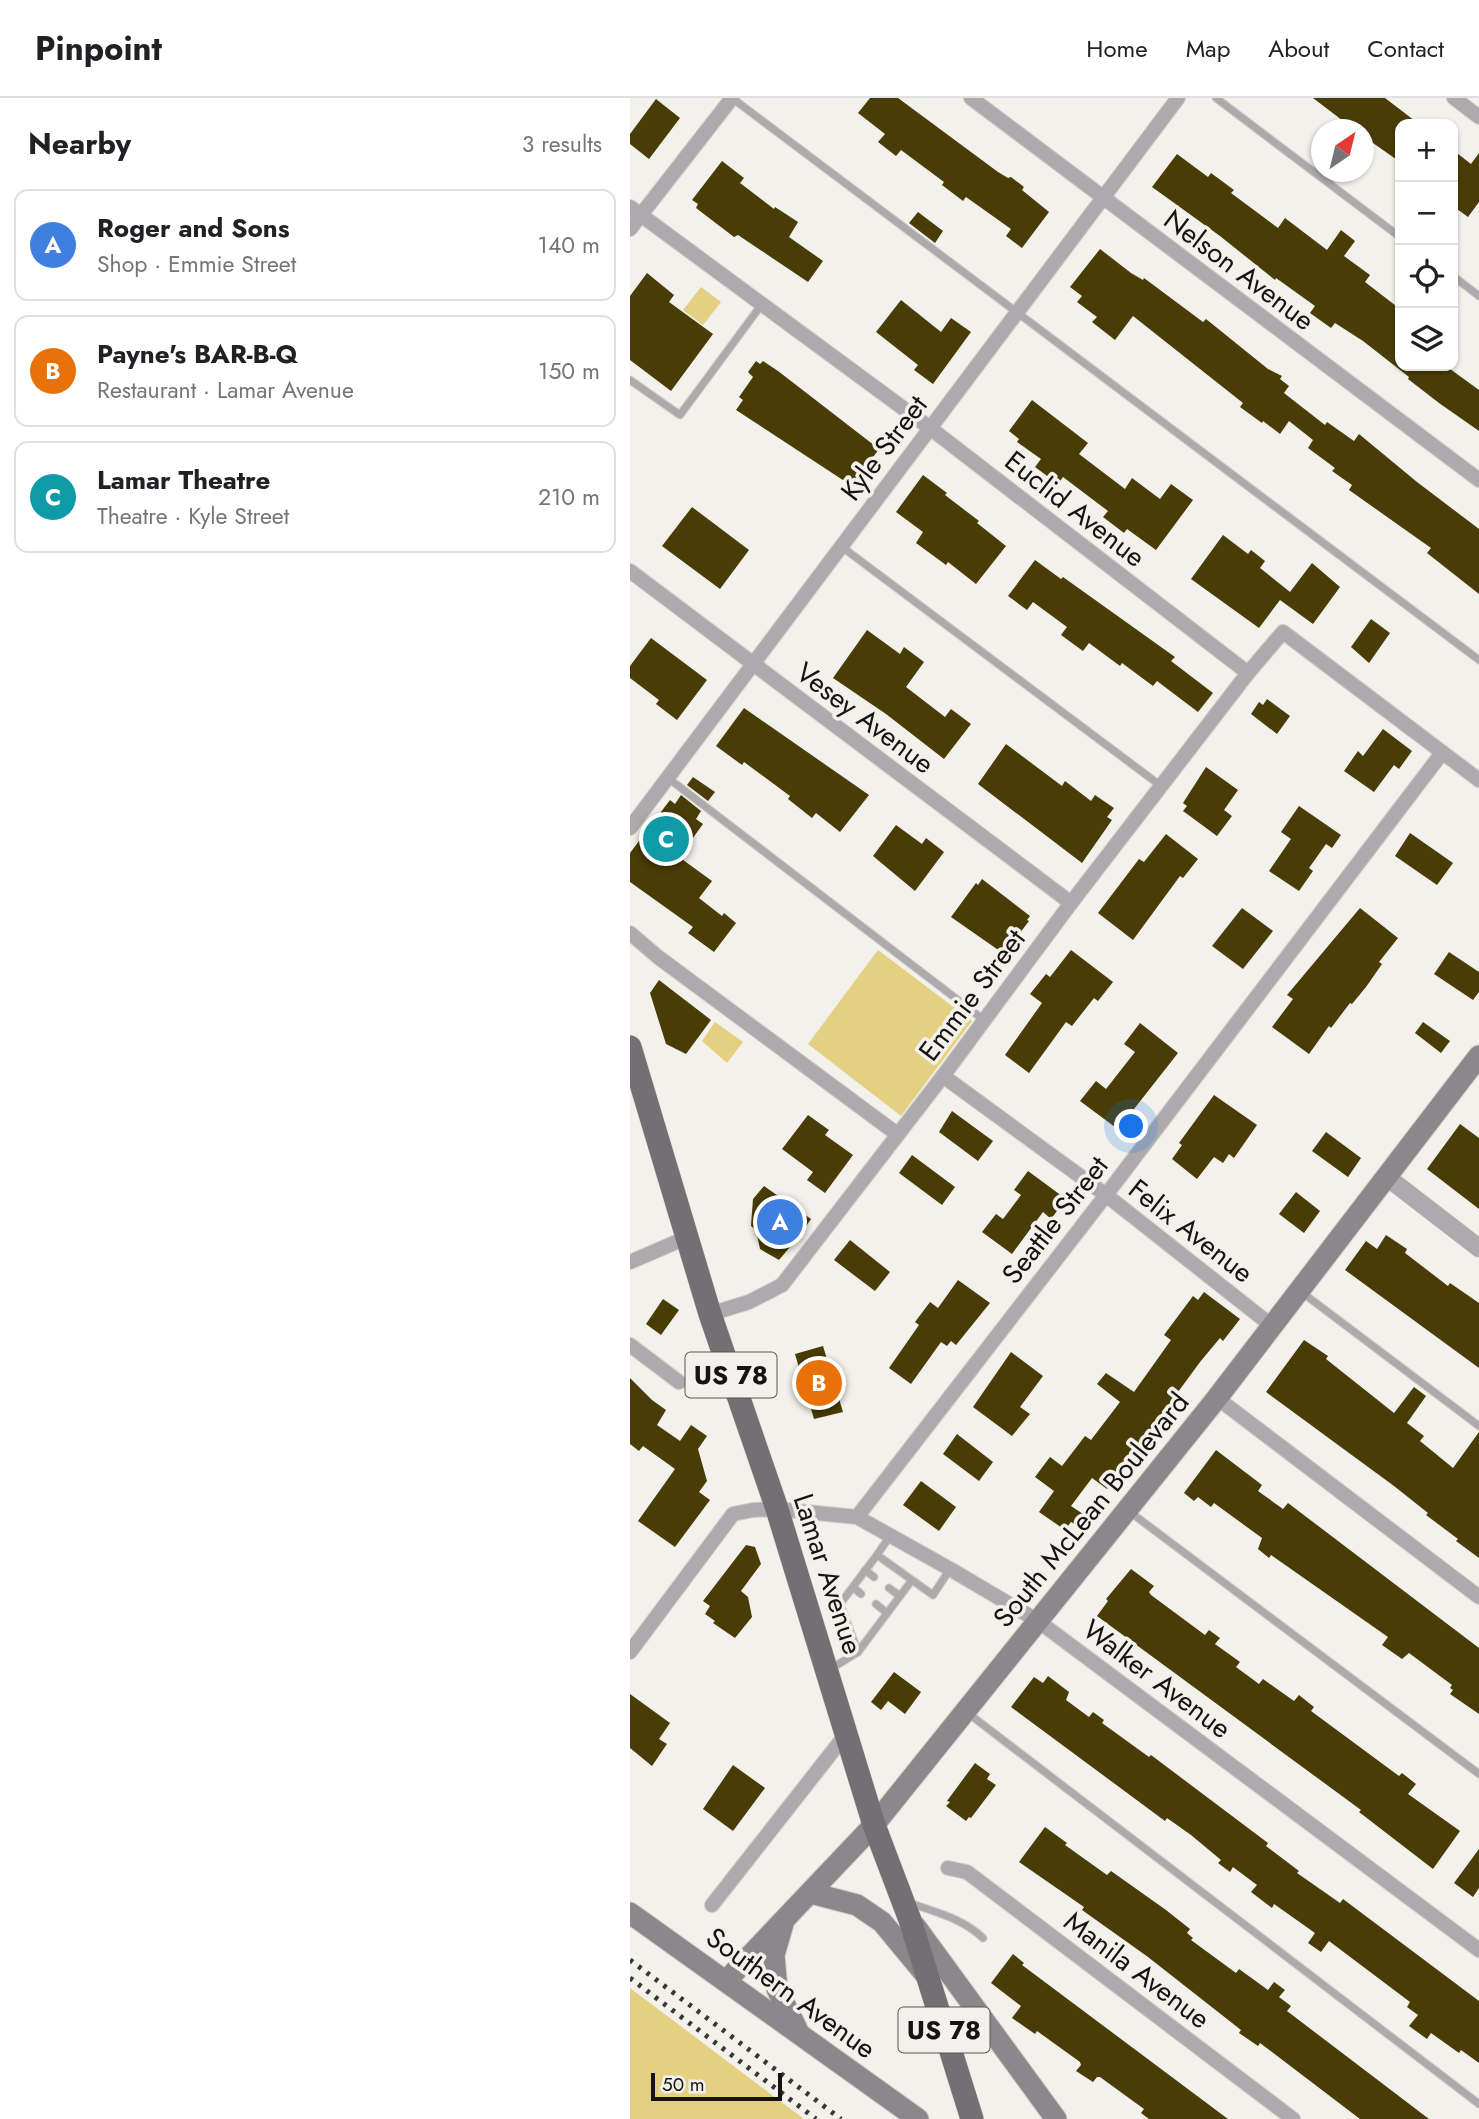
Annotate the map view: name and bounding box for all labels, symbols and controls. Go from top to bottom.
text: Pinpoint [35,25,162,72]
text: Home [1086,31,1148,66]
text: Map [1186,31,1230,66]
text: About [1268,31,1329,66]
text: Contact [1367,31,1444,66]
north arrow [1311,119,1374,182]
map controls [1395,119,1458,371]
button: + [1395,119,1458,182]
text: Nearby [28,122,131,165]
text: 3 results [522,127,602,161]
button: − [1395,182,1458,245]
street label: Nelson Avenue [1155,200,1323,340]
text: Roger and Sons [97,209,290,247]
text: A [45,228,61,262]
text: 140 m [538,228,600,262]
button: locate [1395,245,1458,308]
text: Shop · Emmie Street [97,247,296,281]
button: layers [1395,308,1458,371]
text: Payne's BAR-B-Q [97,335,298,373]
text: B [45,354,61,388]
text: 150 m [538,354,600,388]
text: Restaurant · Lamar Avenue [97,373,354,407]
street label: Kyle Street [831,386,937,509]
street label: Euclid Avenue [996,441,1154,577]
text: Lamar Theatre [97,461,270,499]
text: C [45,480,61,514]
text: 210 m [538,480,600,514]
text: Theatre · Kyle Street [97,499,289,533]
street label: Vesey Avenue [787,652,943,784]
pin: C [643,813,689,865]
street label: Emmie Street [909,920,1035,1070]
your location [1114,1109,1148,1143]
street label: Seattle Street [992,1147,1118,1293]
street label: Felix Avenue [1120,1169,1262,1293]
pin: A [757,1196,803,1248]
road number: US 78 [686,1352,776,1398]
pin: B [796,1357,842,1409]
street label: South McLean Boulevard [983,1384,1199,1636]
street label: Lamar Avenue [783,1488,873,1660]
street label: Walker Avenue [1074,1610,1240,1748]
street label: Manila Avenue [1055,1901,1219,2039]
street label: Southern Avenue [698,1917,884,2069]
road number: US 78 [898,2008,990,2052]
scale bar [651,2070,782,2102]
text: 50 m [662,2071,705,2098]

